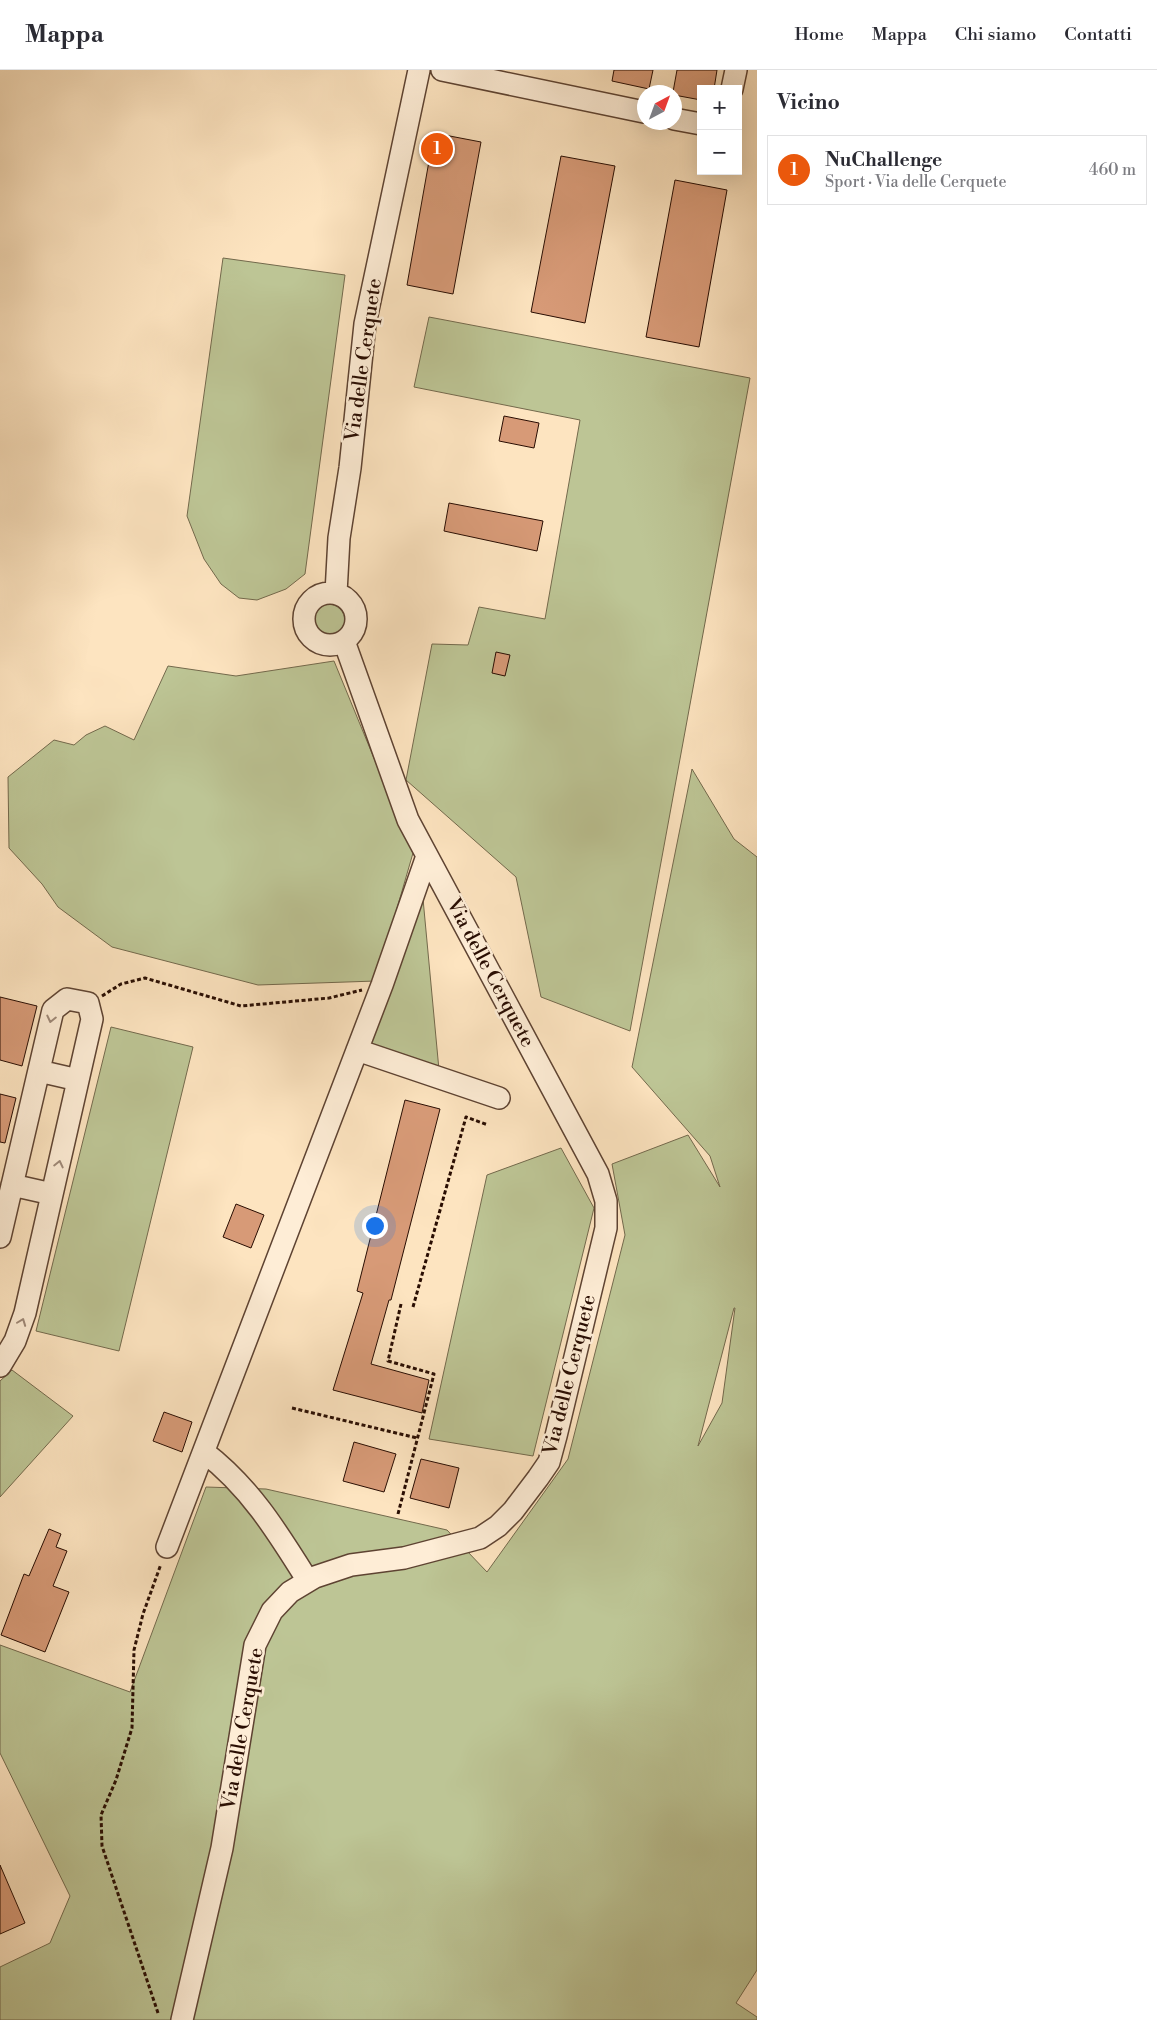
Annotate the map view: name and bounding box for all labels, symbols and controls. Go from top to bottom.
text: Mappa [25,20,104,50]
text: Home [794,23,844,46]
text: Mappa [872,23,927,46]
text: Chi siamo [955,23,1036,46]
text: Contatti [1064,23,1132,46]
north arrow [637,85,682,130]
map controls [697,85,742,175]
button: + [697,85,742,130]
text: Vicino [777,90,840,116]
pin: 1 [421,130,453,168]
button: − [697,130,742,175]
text: NuChallenge [825,148,942,172]
text: 1 [790,160,798,180]
text: 460 m [1089,160,1136,180]
text: Sport · Via delle Cerquete [825,172,1006,192]
street label: Via delle Cerquete [340,277,388,444]
street label: Via delle Cerquete [440,894,540,1052]
one-way arrow [46,1014,57,1023]
one-way arrow [53,1160,64,1169]
your location [362,1213,388,1239]
street label: Via delle Cerquete [538,1292,602,1459]
one-way arrow [16,1318,26,1327]
street label: Via delle Cerquete [216,1646,270,1813]

